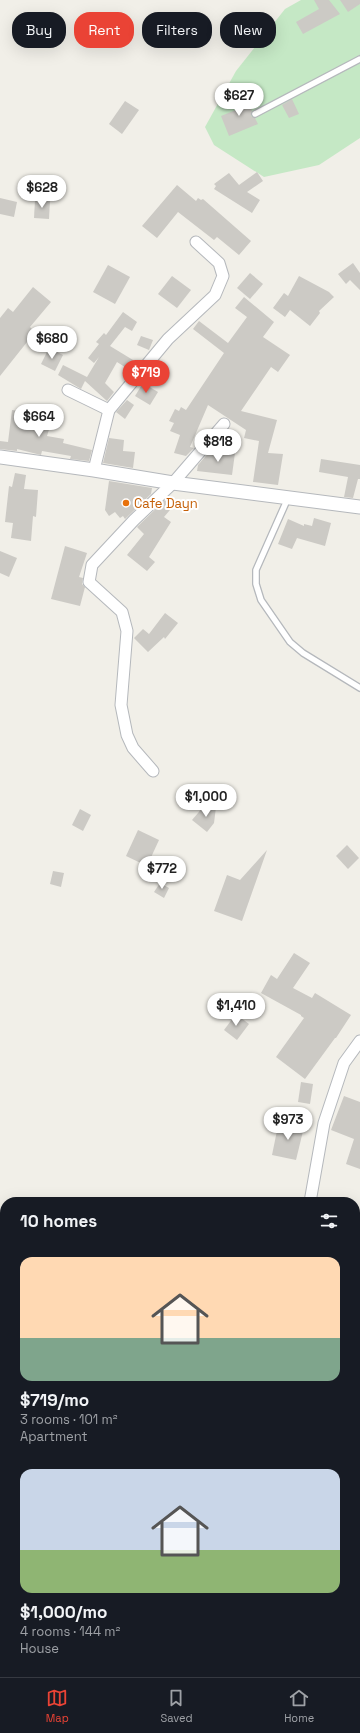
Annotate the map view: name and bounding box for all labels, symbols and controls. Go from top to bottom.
chip: Buy [12,12,66,48]
chip: Rent [74,12,134,48]
chip: Filters [142,12,212,48]
chip: New [220,12,276,48]
pin: $627 [215,83,263,117]
text: $627 [224,87,254,104]
pin: $628 [18,175,66,209]
text: $628 [26,179,58,196]
pin: $680 [28,326,76,360]
text: $680 [36,330,68,347]
pin: $719 [122,360,170,394]
text: $719 [132,364,160,381]
pin: $664 [15,404,63,438]
text: $664 [23,408,55,425]
pin: $818 [194,429,242,463]
text: $818 [203,433,233,450]
place label: Cafe Dayn [134,495,198,512]
marker: Cafe Dayn [121,498,131,508]
pin: $1,000 [173,784,239,818]
text: $1,000 [185,788,227,805]
pin: $772 [138,856,186,890]
text: $772 [147,860,177,877]
pin: $1,410 [203,993,269,1027]
text: $1,410 [216,997,256,1014]
pin: $973 [264,1107,312,1141]
text: $973 [273,1111,303,1128]
text: 10 homes [20,1210,97,1232]
icon: filters [318,1210,340,1232]
icon: home [144,1283,216,1355]
text: $719/mo [20,1389,89,1411]
text: 3 rooms · 101 m² [20,1411,118,1428]
text: Apartment [20,1428,88,1445]
icon: home [144,1495,216,1567]
text: $1,000/mo [20,1601,107,1623]
text: 4 rooms · 144 m² [20,1623,120,1640]
text: House [20,1640,59,1657]
tab: Map [46,1687,69,1725]
tab: Saved [160,1687,193,1725]
tab: Home [284,1687,314,1725]

